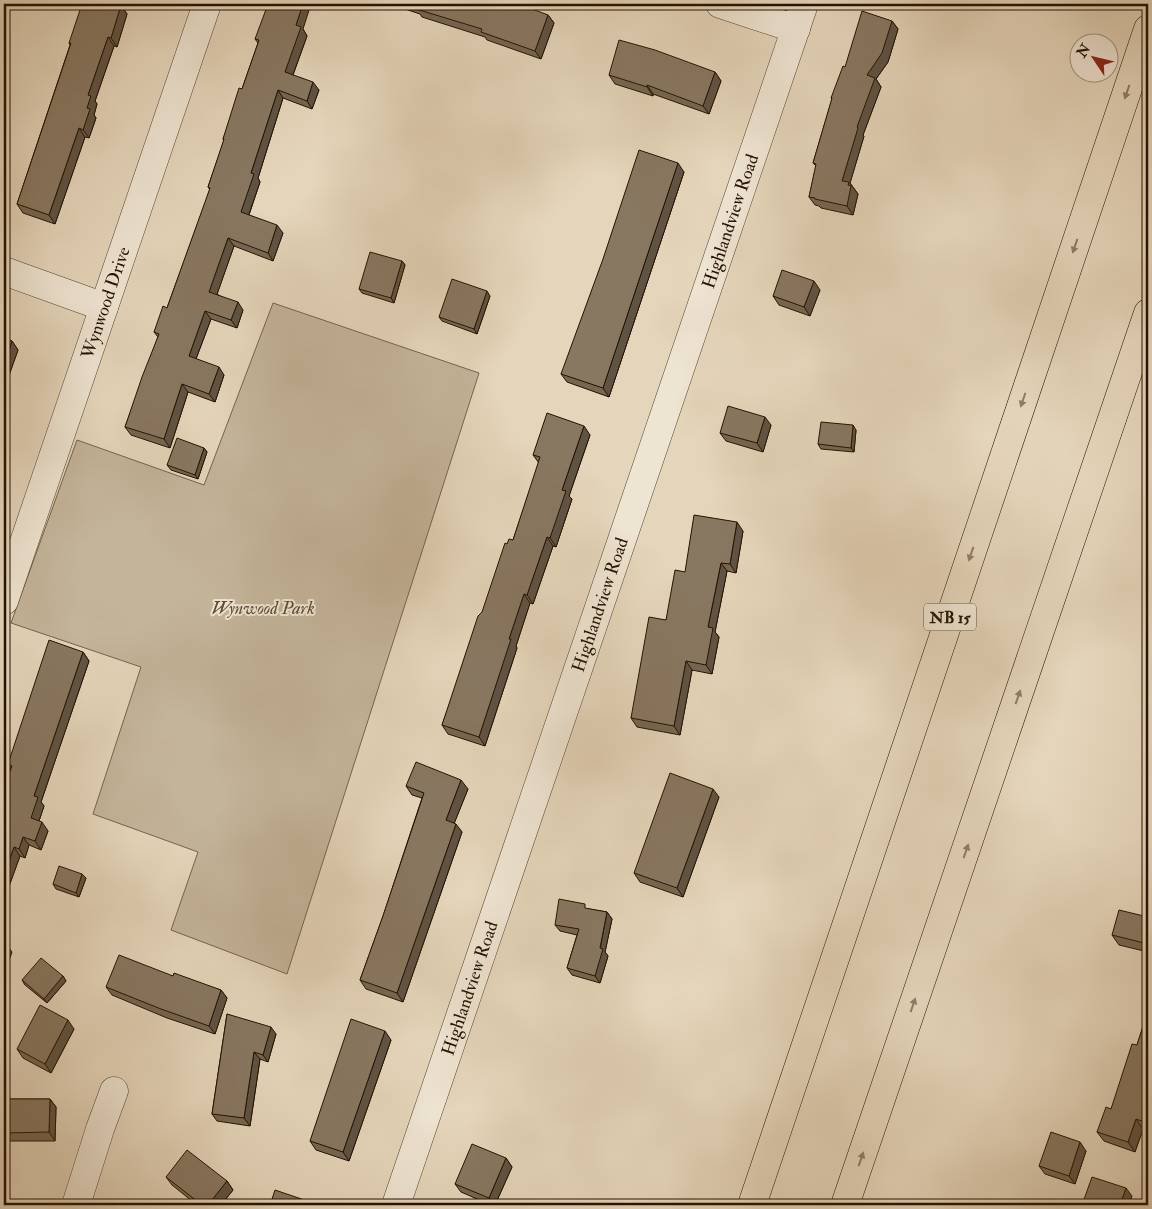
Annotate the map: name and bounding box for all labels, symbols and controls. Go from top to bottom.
north arrow [1070,32,1120,82]
text: N [1073,40,1095,62]
one-way arrow [1123,85,1131,100]
street label: Highlandview Road [697,151,764,292]
one-way arrow [1071,239,1079,254]
street label: Wynwood Drive [76,244,136,363]
one-way arrow [1019,393,1027,408]
street label: Highlandview Road [567,534,634,675]
one-way arrow [967,547,975,562]
park label: Wynwood Park [211,597,315,620]
road number: NB 15 [924,604,976,630]
one-way arrow [1015,690,1022,705]
one-way arrow [962,844,970,859]
street label: Highlandview Road [437,918,504,1059]
one-way arrow [910,997,918,1012]
one-way arrow [857,1151,865,1166]

